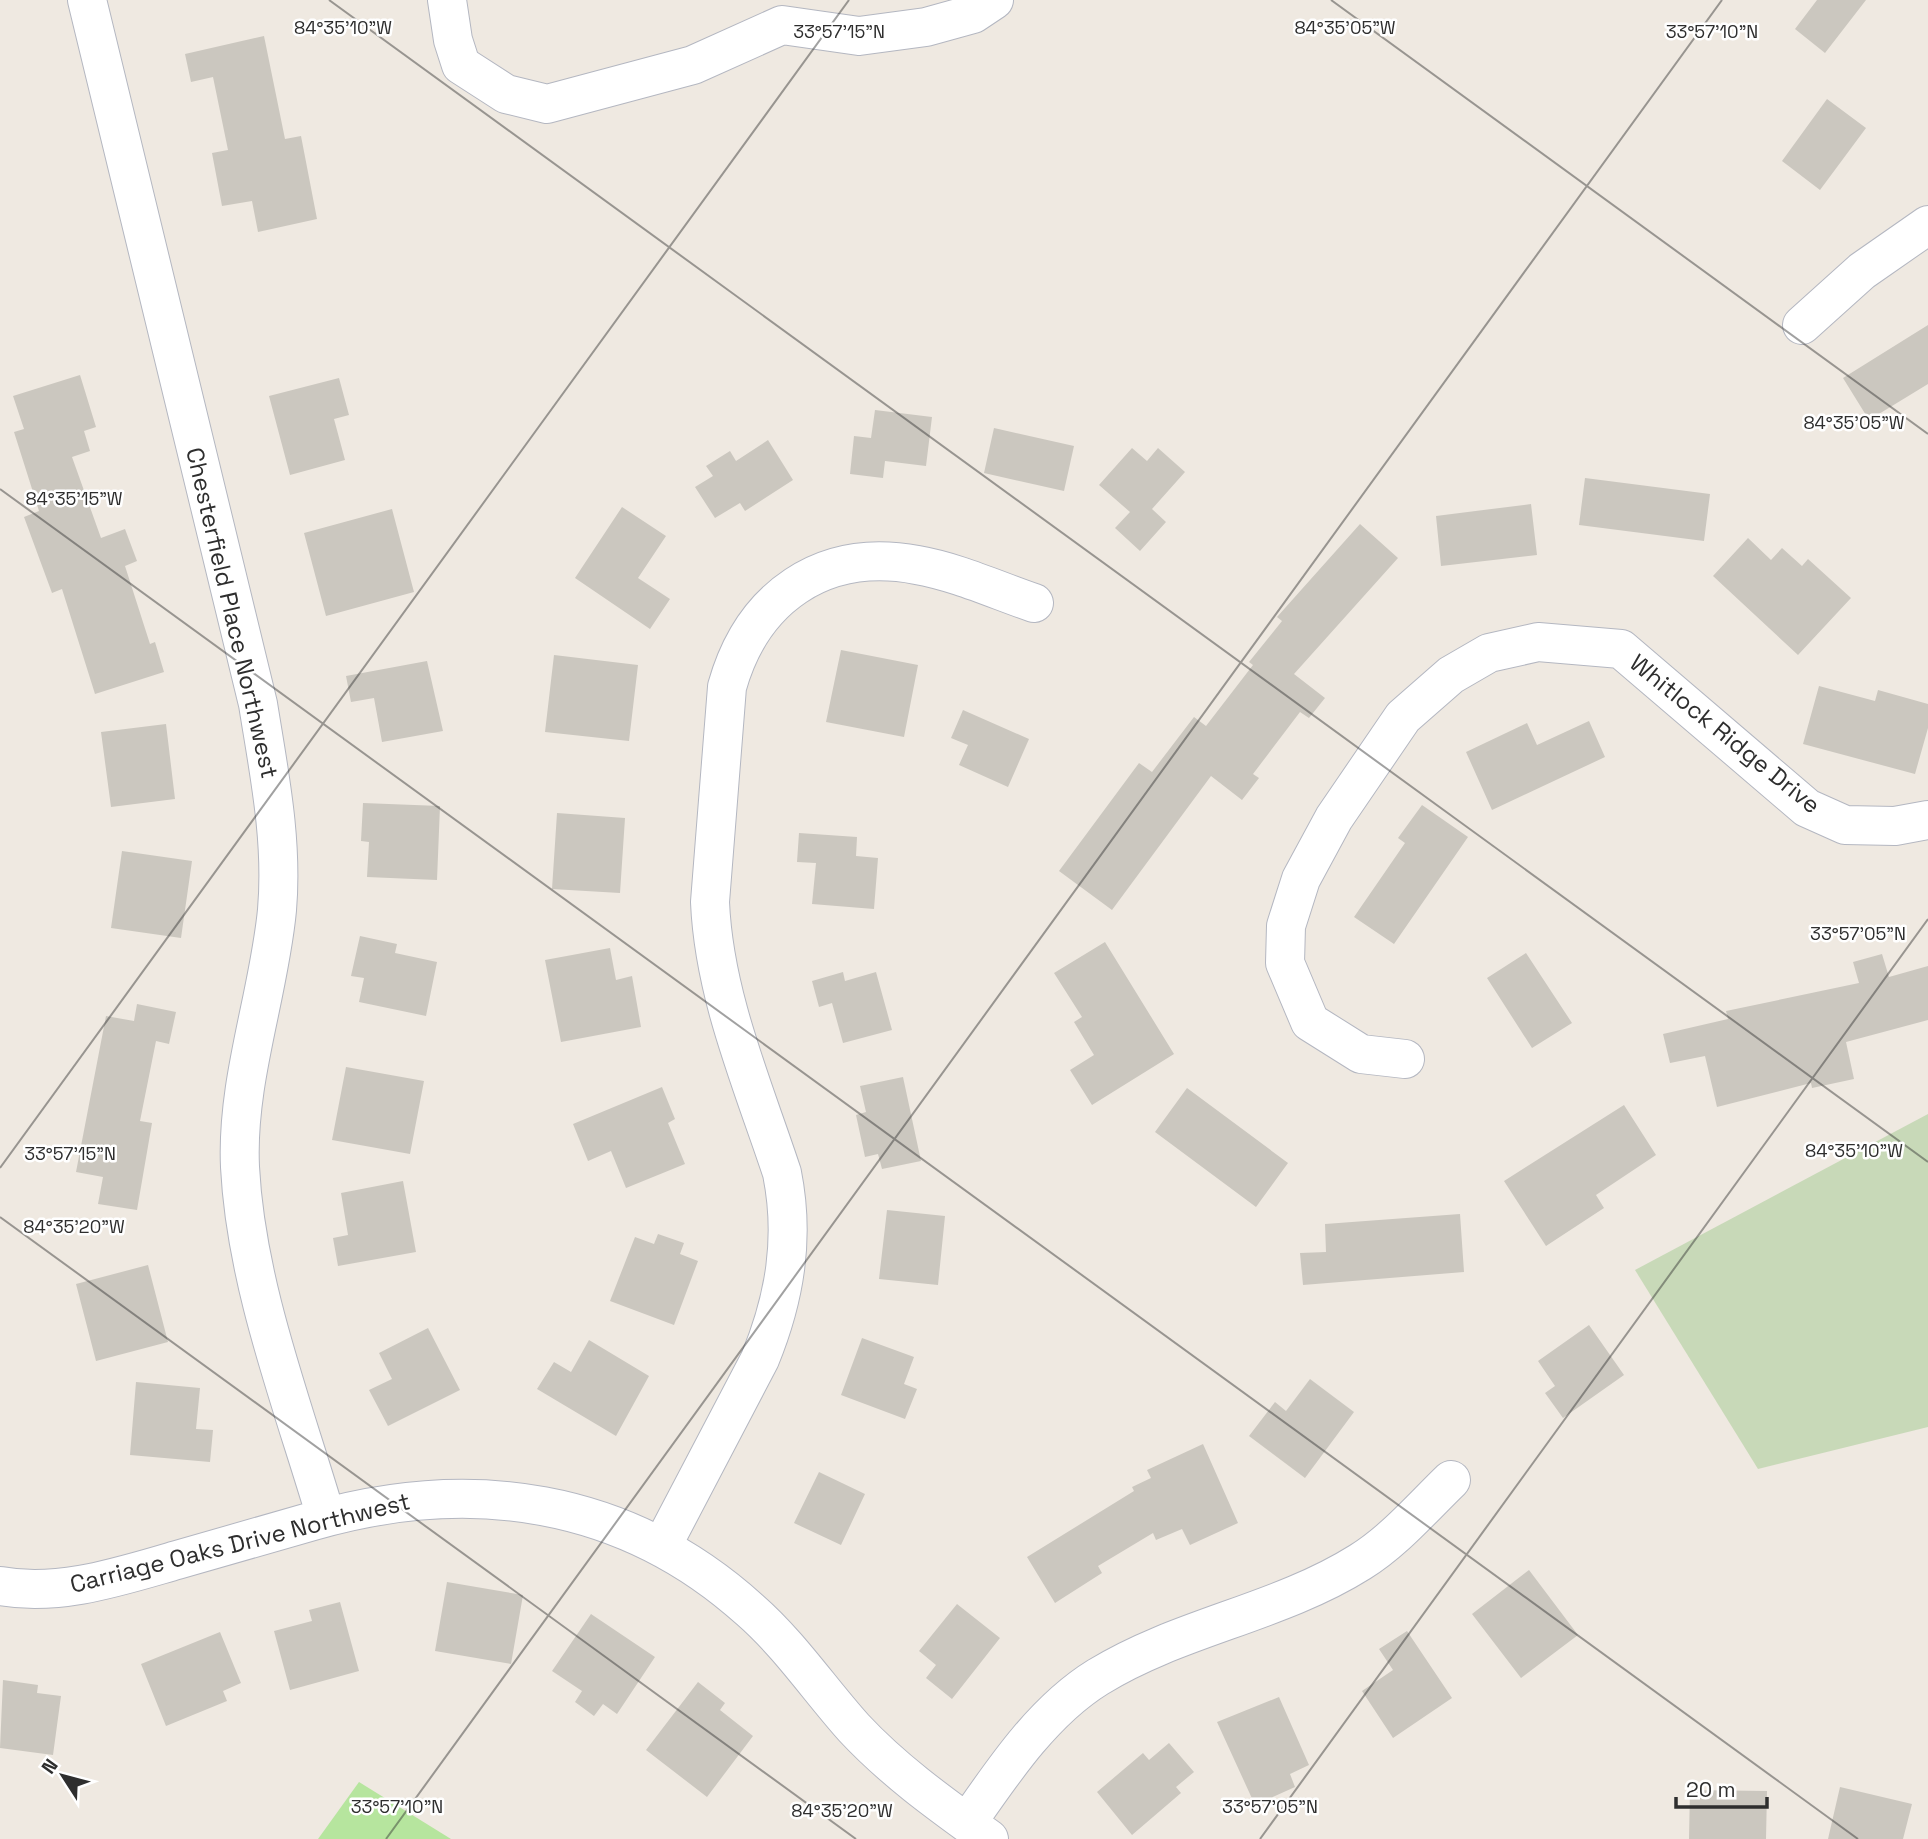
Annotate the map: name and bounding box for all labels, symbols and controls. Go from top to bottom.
text: 84°35'10"W [294,16,392,39]
text: 84°35'05"W [1294,16,1396,39]
text: 33°57'15"N [793,20,885,43]
text: 33°57'10"N [1666,20,1758,43]
text: 84°35'05"W [1803,411,1905,434]
street label: Chesterfield Place Northwest [179,444,286,781]
text: 84°35'15"W [25,487,123,510]
street label: Whitlock Ridge Drive [1624,647,1827,820]
text: 33°57'05"N [1810,922,1906,945]
text: 84°35'10"W [1805,1139,1903,1162]
text: 33°57'15"N [24,1142,116,1165]
text: 84°35'20"W [23,1215,125,1238]
street label: Carriage Oaks Drive Northwest [67,1485,413,1600]
north arrow [28,1741,98,1811]
text: N [36,1754,64,1779]
scale bar [1676,1766,1767,1810]
text: 20 m [1686,1776,1736,1803]
text: 33°57'10"N [351,1795,443,1818]
text: 33°57'05"N [1222,1795,1318,1818]
text: 84°35'20"W [791,1799,893,1822]

